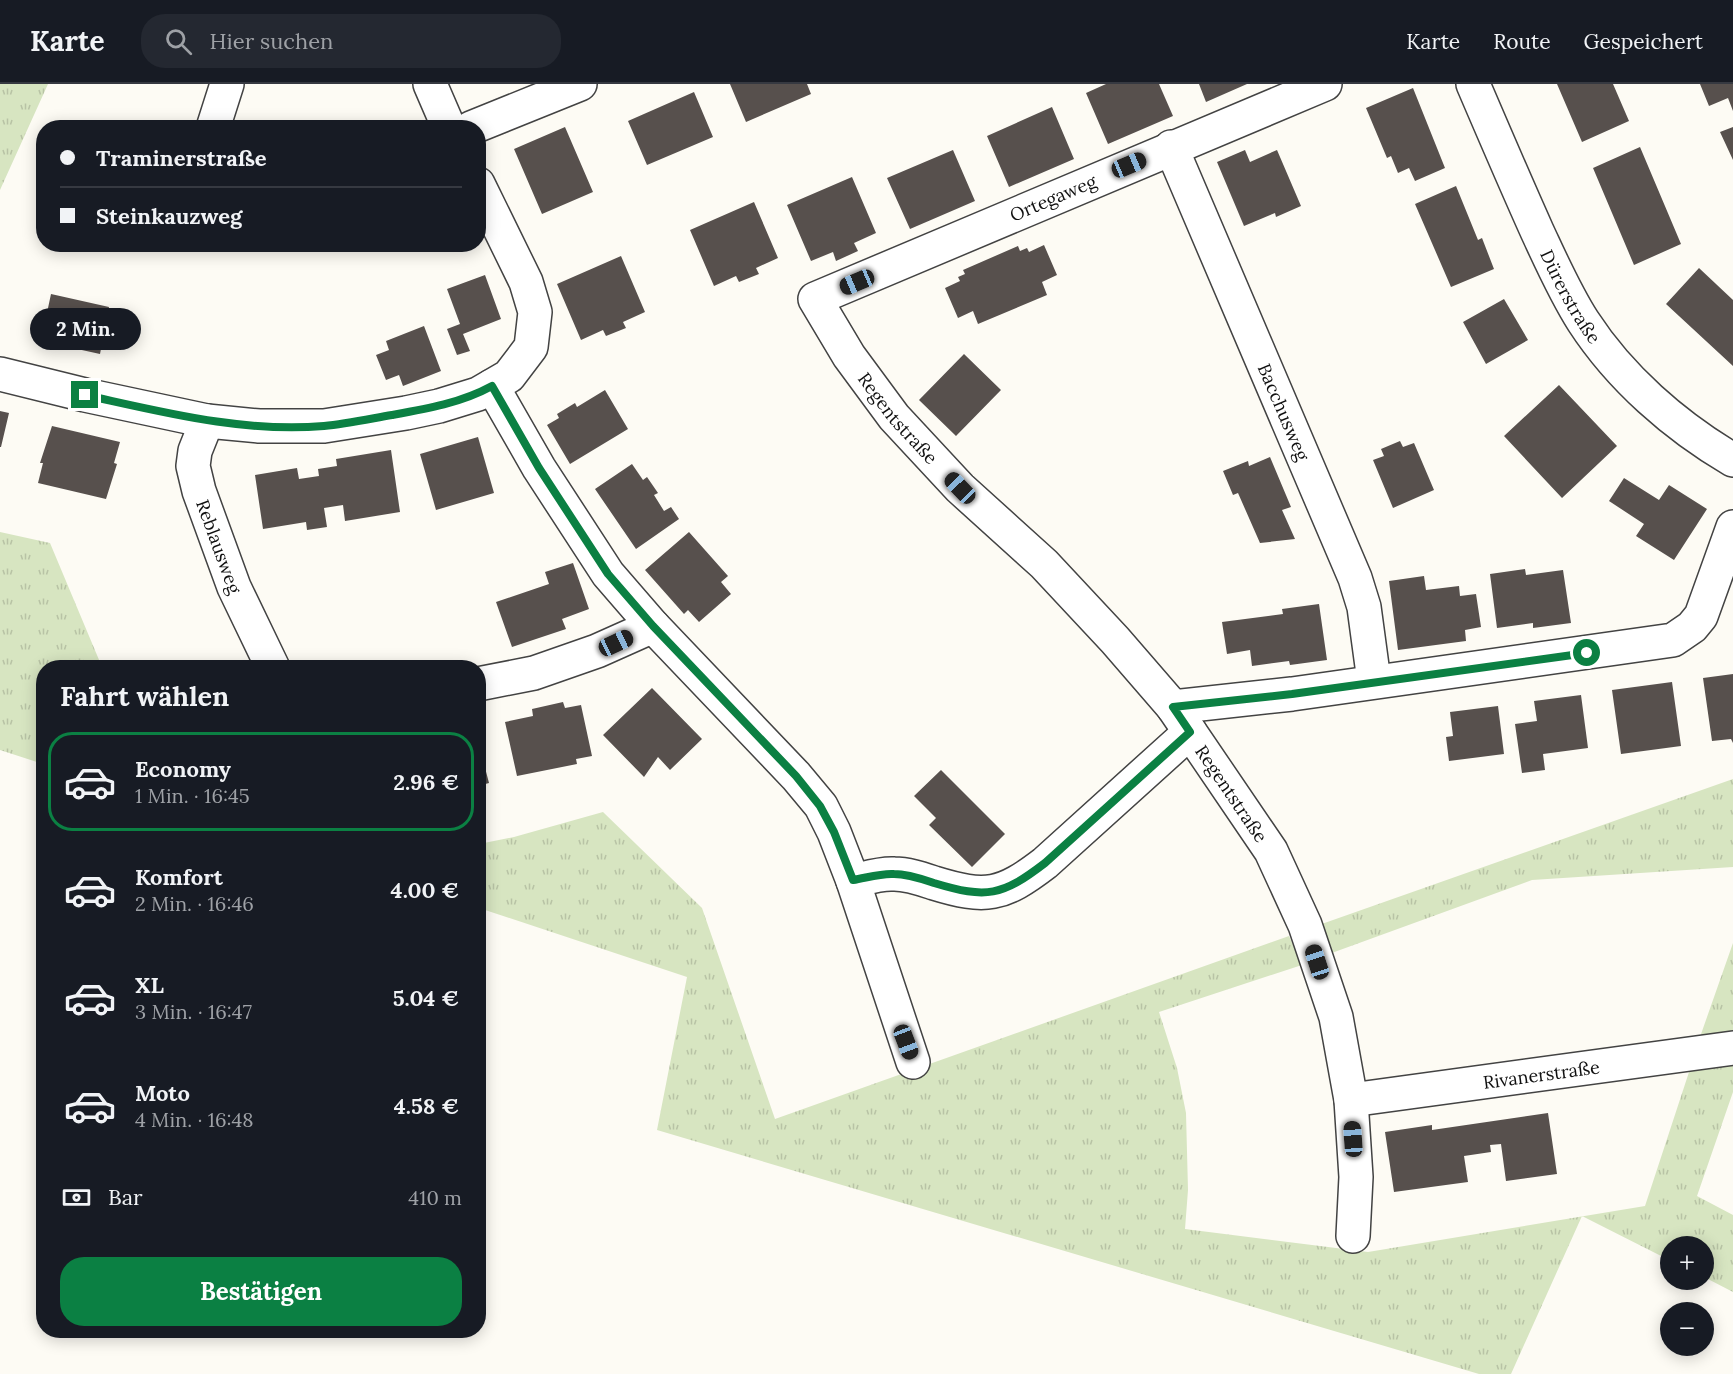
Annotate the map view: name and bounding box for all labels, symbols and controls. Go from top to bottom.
search box [141,14,561,68]
text: Karte [30,23,105,59]
icon: search [162,25,195,58]
text: Hier suchen [210,27,333,55]
text: Karte [1406,28,1460,55]
text: Route [1493,28,1551,55]
text: Gespeichert [1584,28,1703,55]
text: Traminerstraße [96,144,267,172]
car [1109,150,1149,180]
street label: Ortegaweg [1006,169,1101,227]
text: Steinkauzweg [96,202,242,230]
street label: Dürerstraße [1536,246,1606,348]
car [837,267,877,297]
callout: 2 Min. [29,308,140,350]
text: 2 Min. [56,316,115,341]
street label: Bacchusweg [1253,360,1315,465]
street label: Regentstraße [853,368,943,469]
route end [71,381,98,408]
car [941,469,979,507]
street label: Reblausweg [191,496,247,598]
car [596,627,636,659]
route start [1573,639,1600,666]
text: Fahrt wählen [60,679,229,713]
street label: Regentstraße [1191,740,1273,847]
icon: car [63,755,117,809]
text: Economy [135,755,231,783]
text: 2.96 € [393,768,459,796]
text: 1 Min. · 16:45 [135,783,250,808]
icon: car [63,863,117,917]
text: Komfort [135,863,223,891]
text: 4.00 € [391,876,459,904]
text: 2 Min. · 16:46 [135,891,254,916]
car [1303,942,1331,982]
icon: car [63,971,117,1025]
text: XL [135,971,164,999]
text: 5.04 € [393,984,459,1012]
text: 3 Min. · 16:47 [135,999,252,1024]
car [891,1022,921,1062]
street label: Rivanerstraße [1482,1055,1601,1093]
icon: car [63,1079,117,1133]
text: Moto [135,1079,190,1107]
text: 4.58 € [394,1092,459,1120]
text: 4 Min. · 16:48 [135,1107,254,1132]
car [1343,1120,1363,1158]
icon: cash [60,1181,93,1214]
text: Bar [108,1183,143,1211]
text: 410 m [408,1185,462,1210]
map controls [1660,1236,1714,1356]
button: + [1660,1236,1714,1290]
button: Bestätigen [60,1257,462,1326]
button: − [1660,1302,1714,1356]

